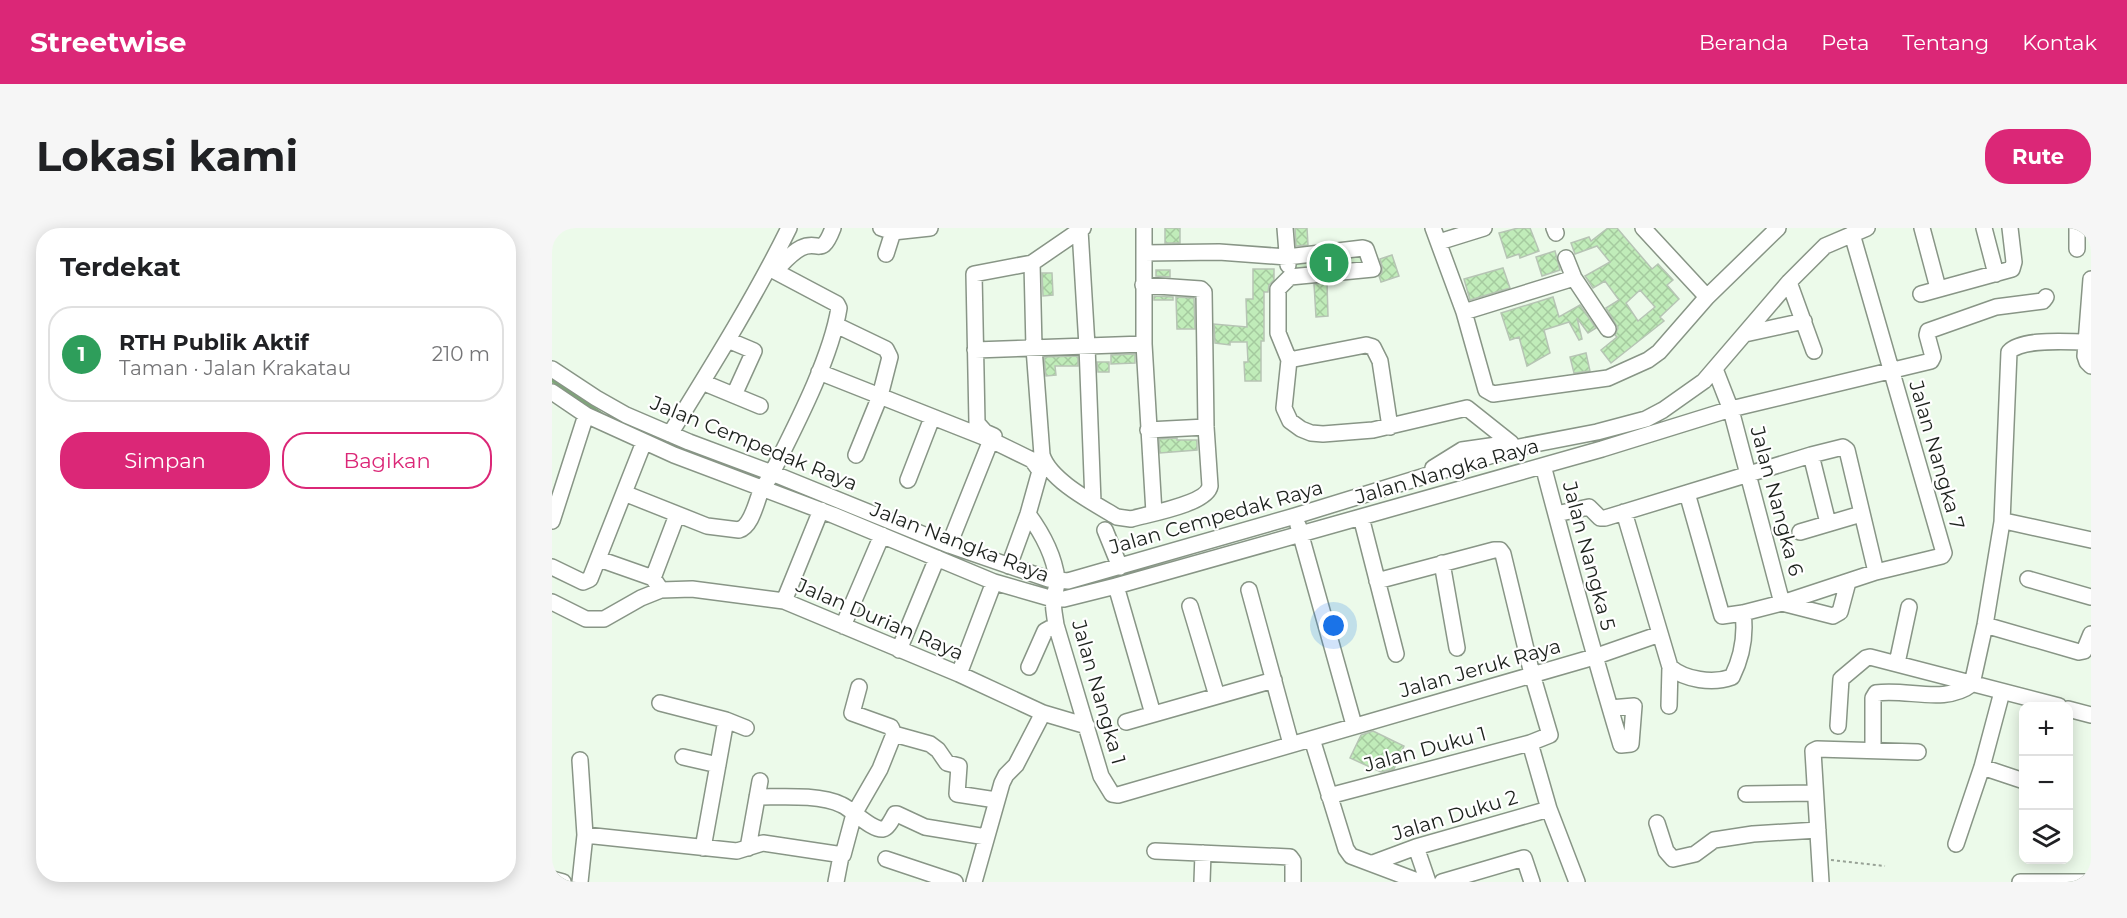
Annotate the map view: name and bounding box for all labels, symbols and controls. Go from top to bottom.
text: Streetwise [30,25,186,59]
text: Beranda [1699,30,1788,55]
text: Peta [1821,30,1869,55]
text: Tentang [1902,30,1989,55]
text: Kontak [2022,30,2097,55]
button: Rute [1985,129,2091,184]
text: Lokasi kami [36,130,298,182]
pin: 1 [1310,240,1348,285]
text: Terdekat [60,251,181,283]
text: RTH Publik Aktif [119,329,309,356]
text: 1 [78,342,85,366]
text: 210 m [432,342,490,366]
text: Taman · Jalan Krakatau [119,356,351,380]
street label: Jalan Nangka 7 [1904,377,1970,532]
street label: Jalan Cempedak Raya [646,390,861,496]
street label: Jalan Nangka 6 [1745,423,1809,578]
button: Simpan [60,432,270,489]
button: Bagikan [282,432,492,489]
street label: Jalan Nangka Raya [1351,433,1542,509]
street label: Jalan Cempedak Raya [1106,475,1326,559]
street label: Jalan Nangka 5 [1557,478,1620,633]
street label: Jalan Nangka Raya [866,496,1053,587]
street label: Jalan Durian Raya [792,572,967,665]
your location [1319,611,1348,640]
street label: Jalan Nangka 1 [1067,616,1131,767]
street label: Jalan Jeruk Raya [1396,634,1563,703]
map controls [2019,702,2073,864]
button: + [2019,702,2073,756]
street label: Jalan Duku 1 [1360,721,1489,777]
button: − [2019,756,2073,810]
street label: Jalan Duku 2 [1389,785,1520,846]
button: layers [2019,810,2073,864]

